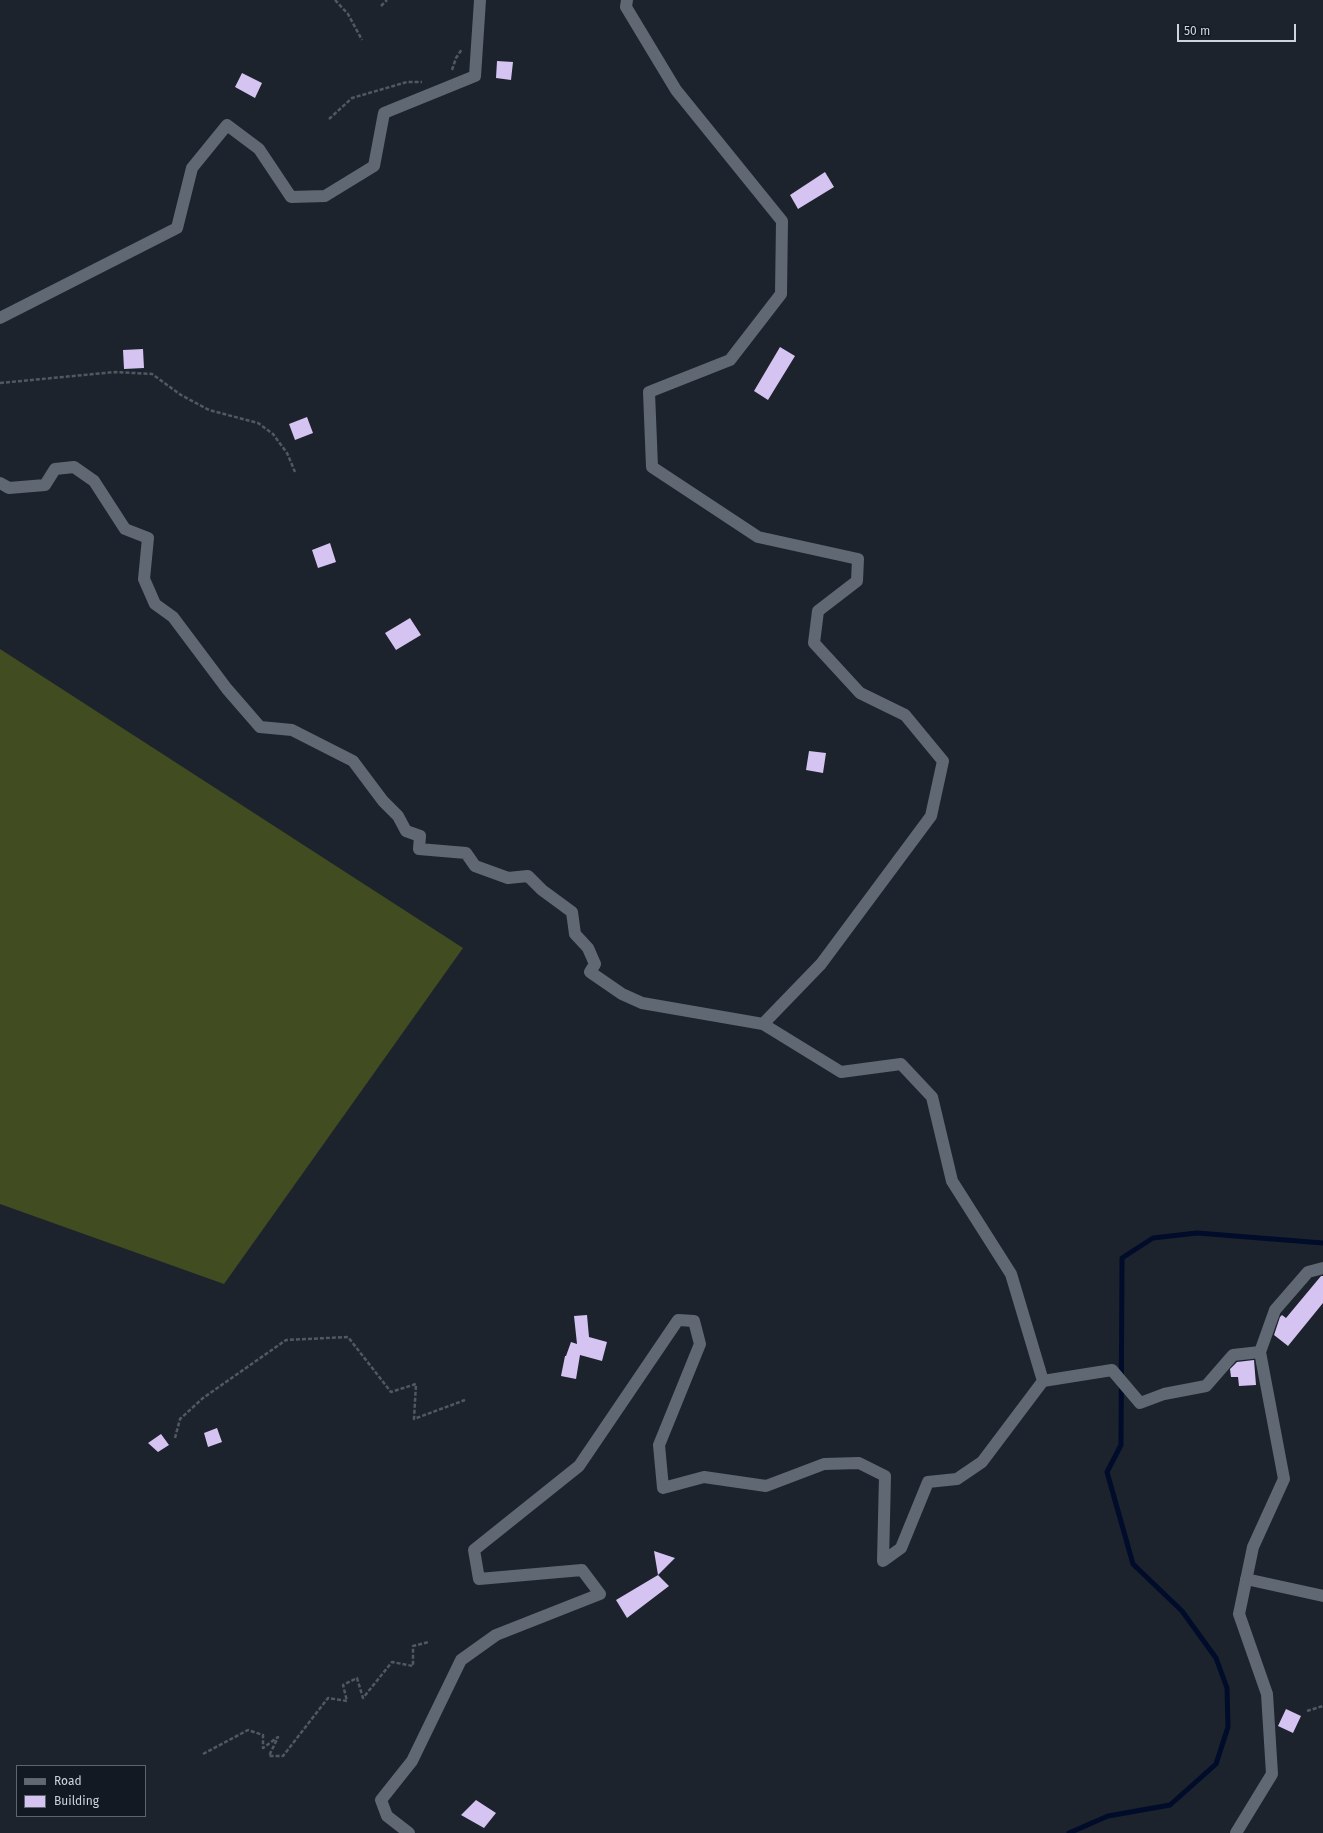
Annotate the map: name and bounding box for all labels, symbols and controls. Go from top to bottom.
scale bar [1179,16,1298,42]
text: 50 m [1184,24,1210,38]
legend [16,1765,146,1817]
text: Road [54,1774,82,1788]
text: Building [54,1794,99,1808]

